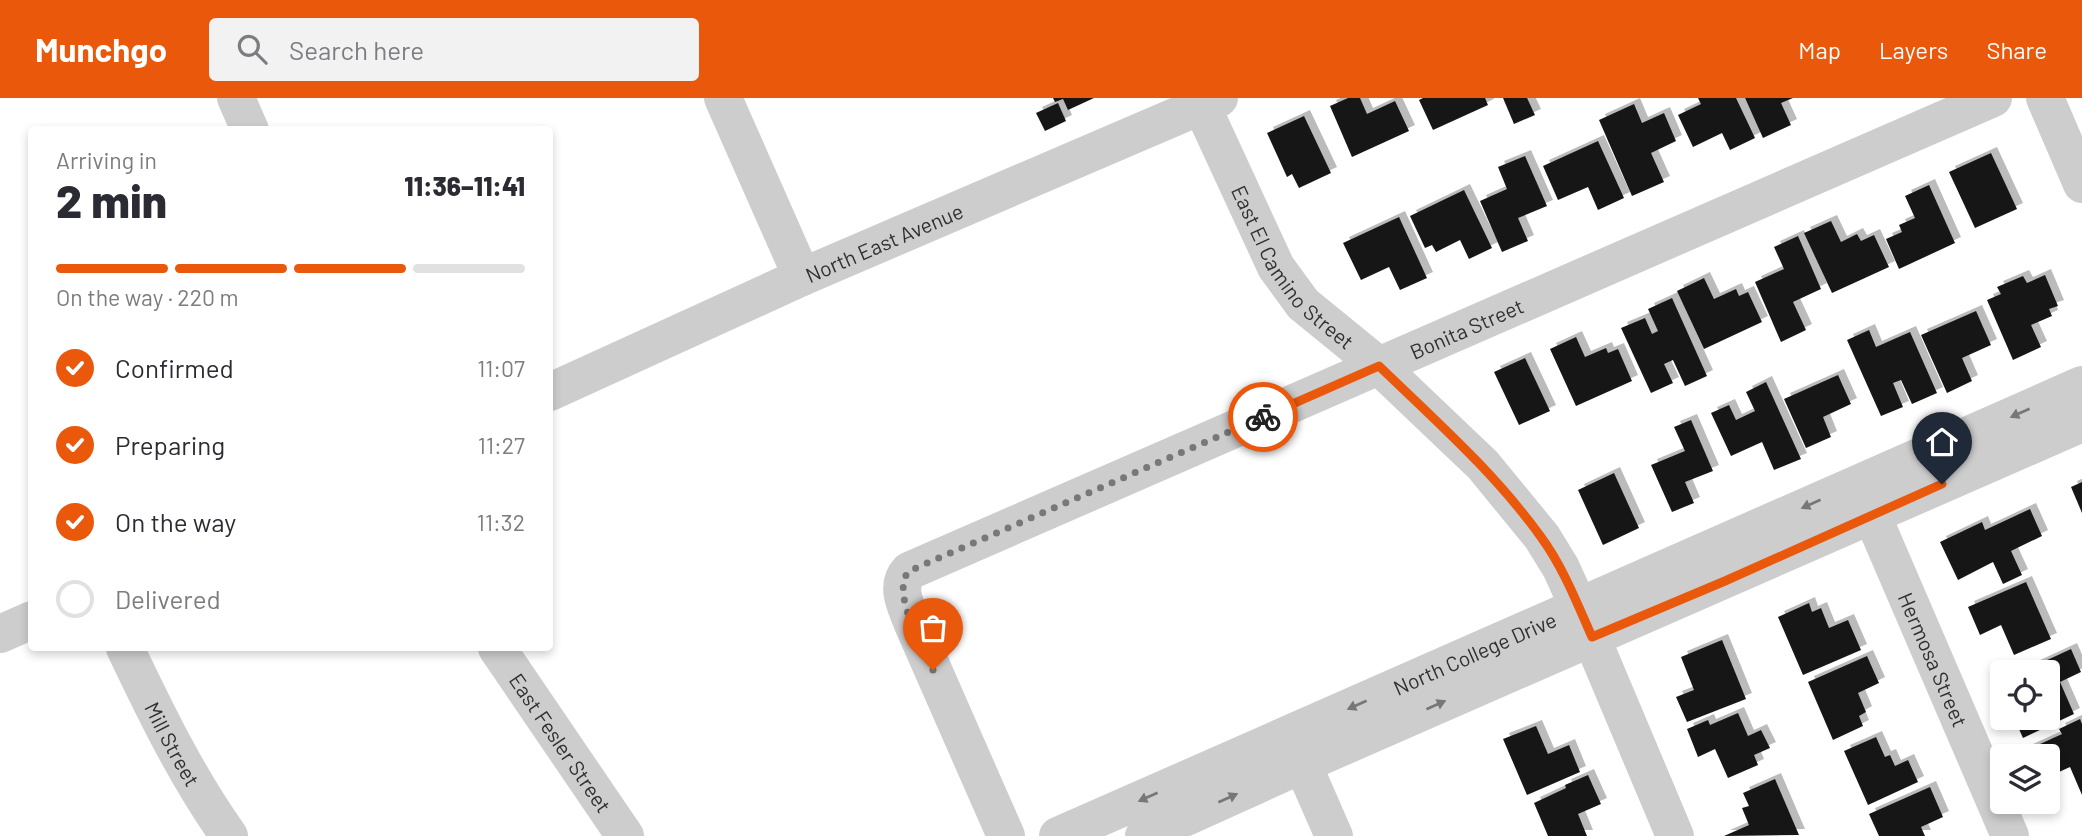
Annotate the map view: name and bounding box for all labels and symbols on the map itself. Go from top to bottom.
street label: East El Camino Street [1227,181,1360,353]
street label: North East Avenue [801,197,966,287]
street label: Bonita Street [1406,292,1527,364]
courier [1228,382,1298,452]
one-way arrow [2009,408,2030,419]
pin [1912,412,1972,484]
one-way arrow [1801,499,1822,510]
street label: Hermosa Street [1894,588,1974,730]
pin [903,598,963,670]
street label: North College Drive [1389,606,1560,699]
street label: East Fesler Street [505,668,617,817]
street label: Mill Street [140,697,206,790]
one-way arrow [1347,699,1367,711]
one-way arrow [1426,699,1446,711]
one-way arrow [1138,791,1159,802]
one-way arrow [1218,792,1238,804]

